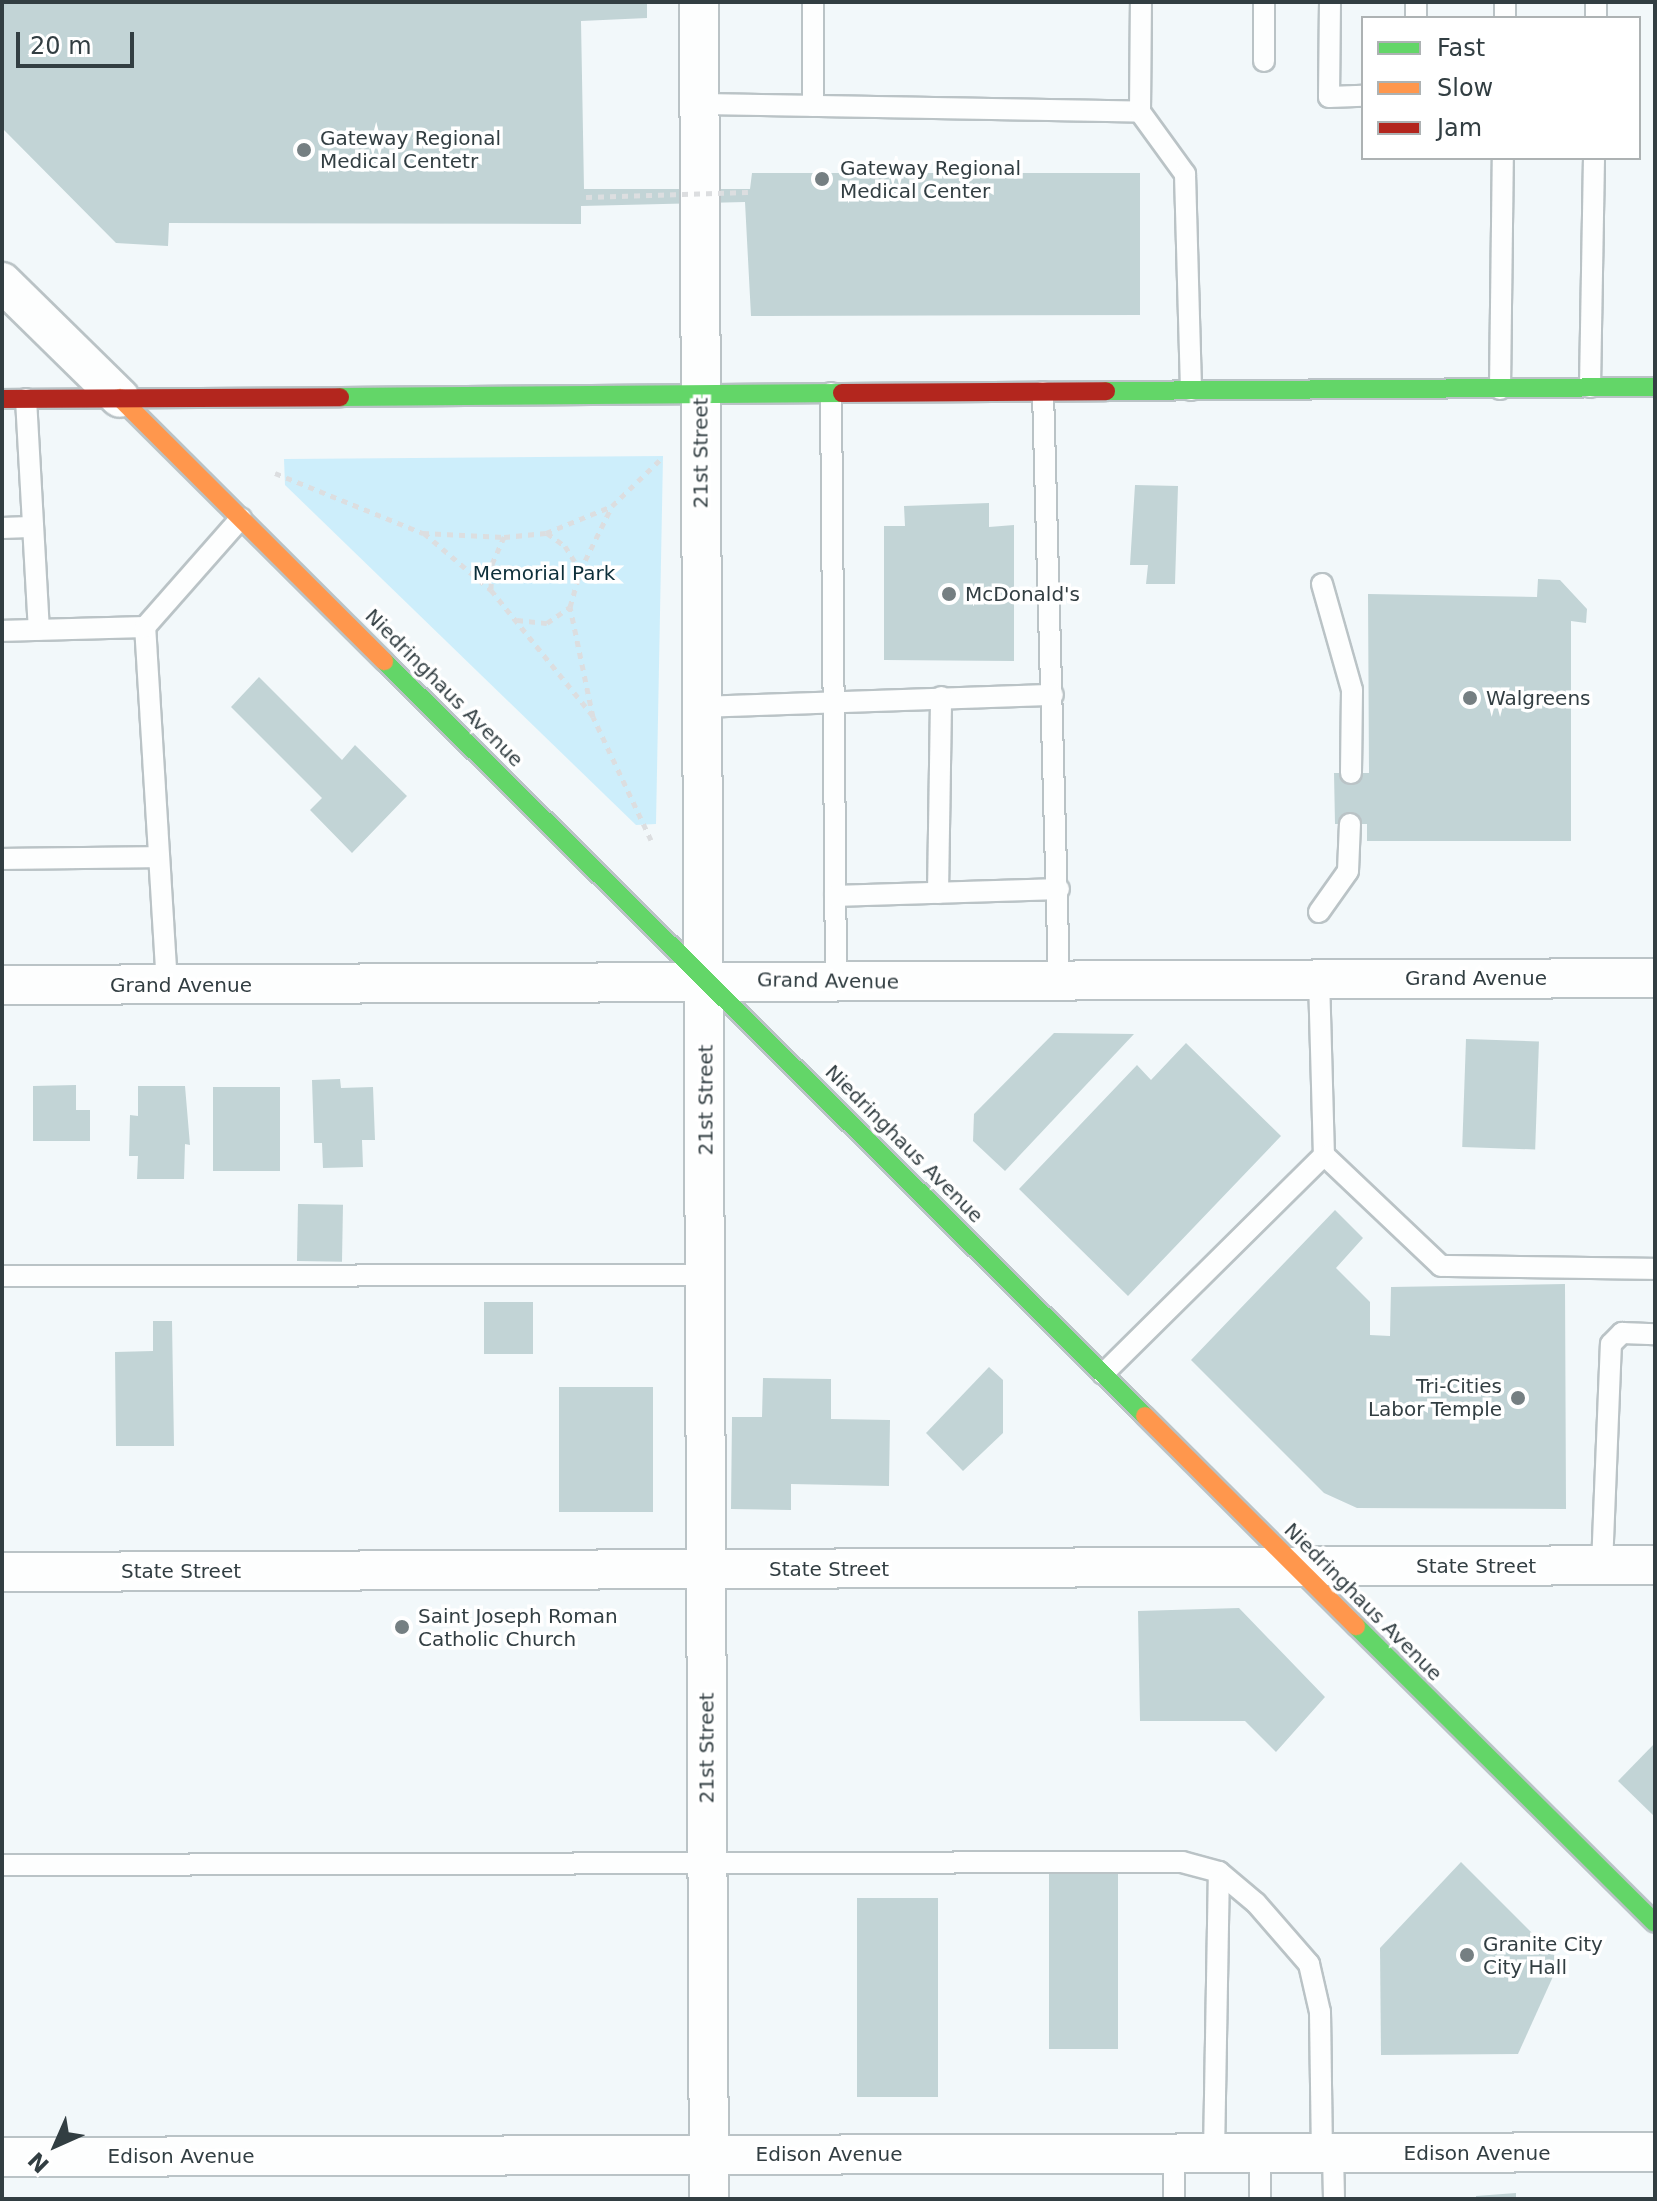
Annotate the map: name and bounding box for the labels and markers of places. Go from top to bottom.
place label: Gateway Regional Medical Centetr [320,126,501,173]
marker: Gateway Regional Medical Centetr [295,141,313,159]
place label: Gateway Regional Medical Center [840,156,1021,203]
marker: Gateway Regional Medical Center [811,168,833,190]
place label: McDonald's [965,582,1080,606]
marker: McDonald's [940,585,958,603]
place label: Walgreens [1486,686,1590,710]
marker: Walgreens [1461,689,1479,707]
place label: Tri-Cities Labor Temple [1368,1374,1502,1421]
marker: Tri-Cities Labor Temple [1509,1389,1527,1407]
place label: Saint Joseph Roman Catholic Church [418,1604,618,1651]
marker: Saint Joseph Roman Catholic Church [393,1618,411,1636]
place label: Granite City City Hall [1483,1932,1603,1979]
marker: Granite City City Hall [1458,1946,1476,1964]

